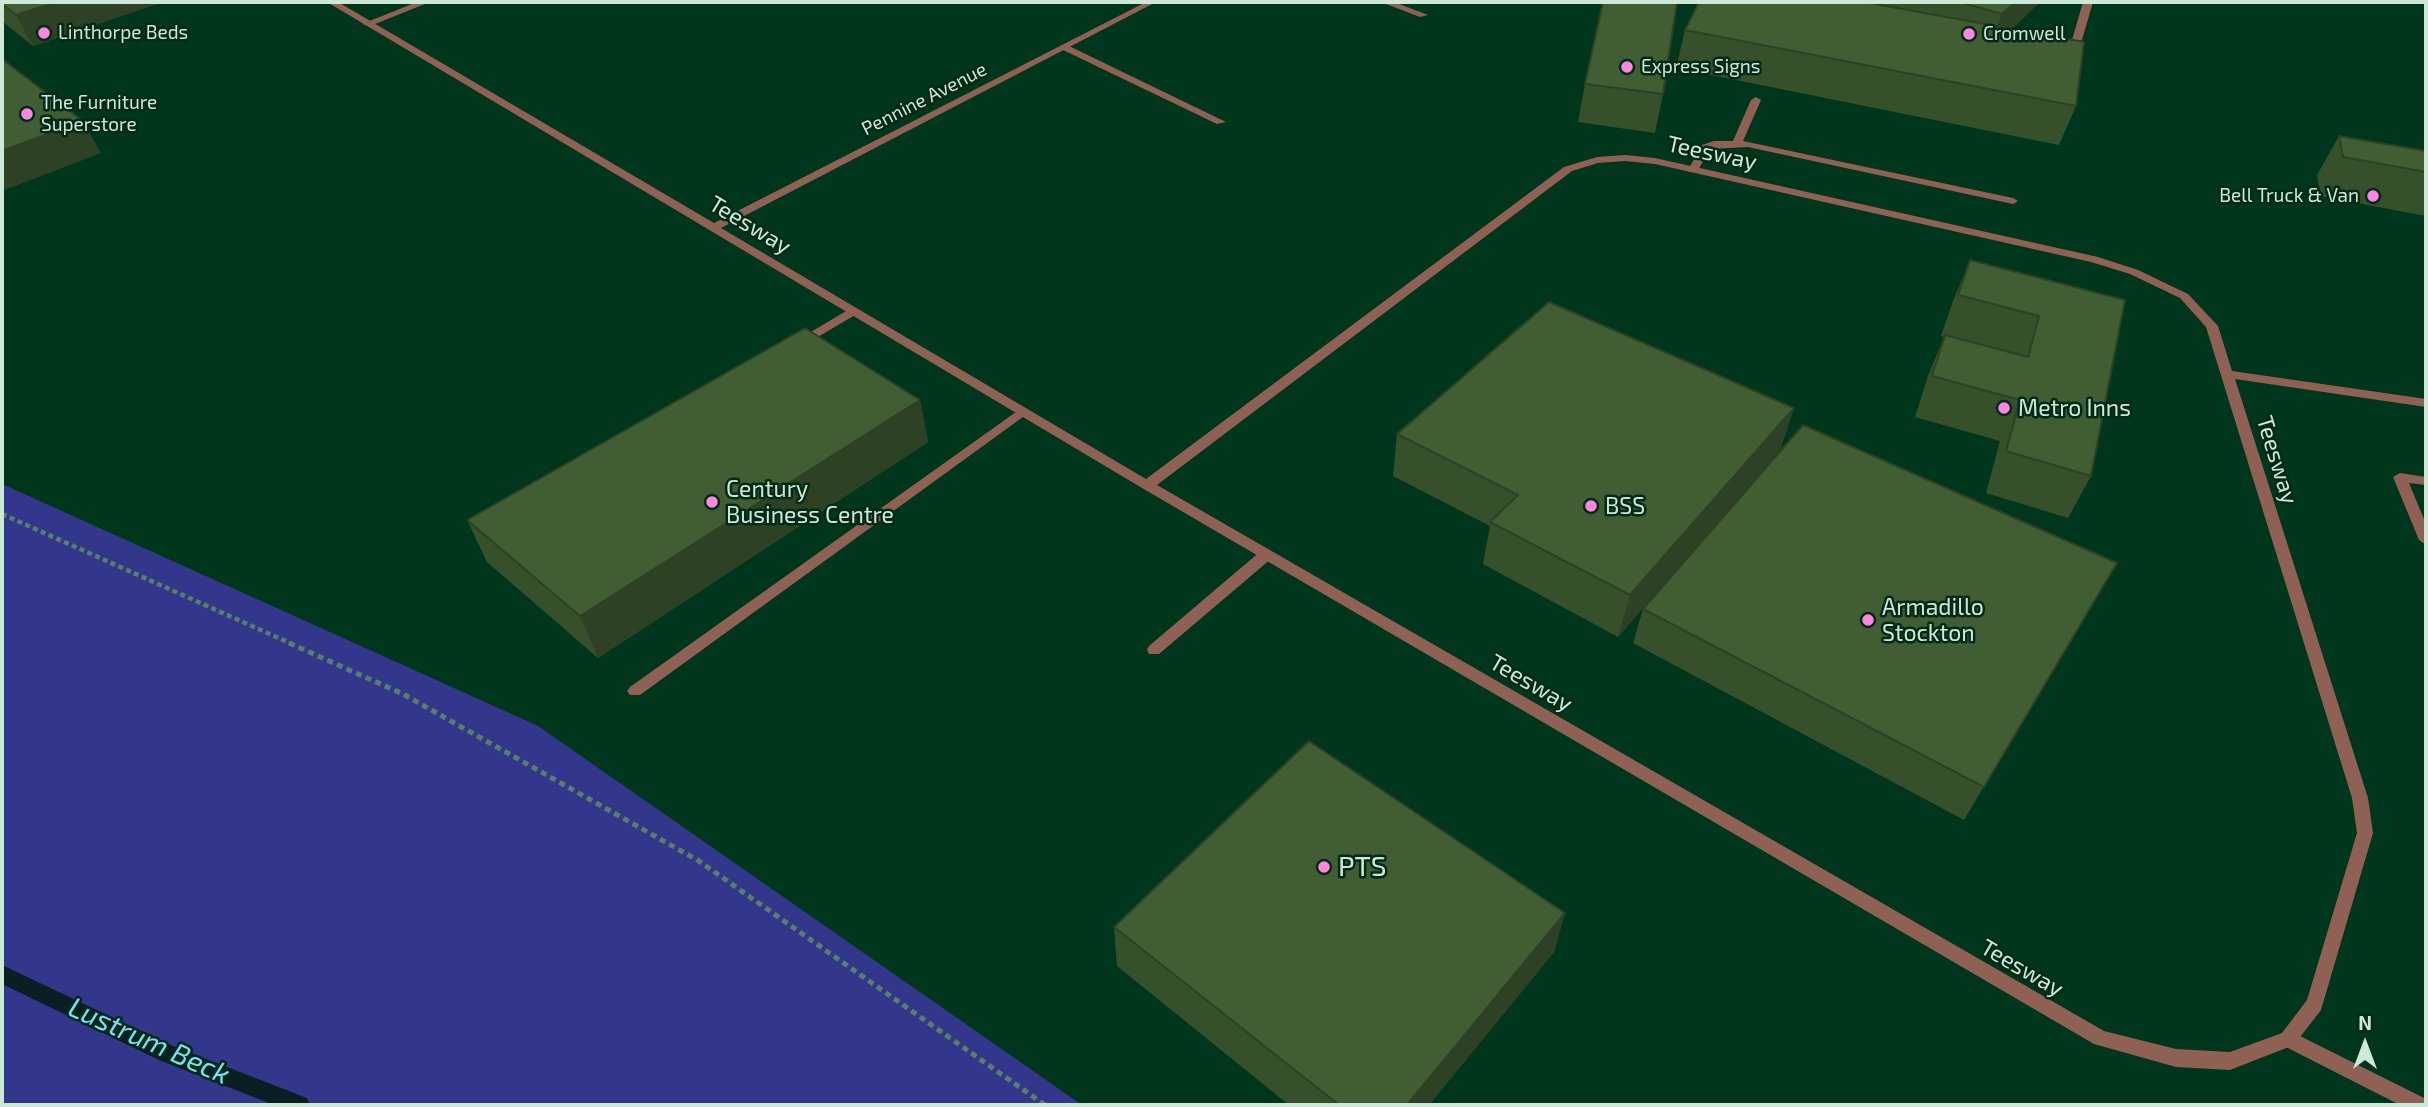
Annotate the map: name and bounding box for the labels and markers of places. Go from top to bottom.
place label: Linthorpe Beds [58,22,188,44]
place label: Cromwell [1983,23,2066,45]
marker: Linthorpe Beds [36,25,52,41]
marker: Cromwell [1961,26,1977,42]
place label: Express Signs [1641,56,1760,78]
marker: Express Signs [1619,59,1635,75]
place label: The Furniture Superstore [41,92,157,136]
marker: The Furniture Superstore [19,106,35,122]
place label: Bell Truck & Van [2219,185,2359,207]
marker: Bell Truck & Van [2365,188,2381,204]
place label: Metro Inns [2018,394,2131,422]
marker: Metro Inns [1996,400,2012,416]
place label: Century Business Centre [726,475,894,529]
place label: BSS [1605,492,1645,520]
marker: Century Business Centre [704,494,720,510]
marker: BSS [1583,498,1599,514]
place label: Armadillo Stockton [1882,593,1984,647]
marker: Armadillo Stockton [1860,612,1876,628]
place label: PTS [1338,850,1386,884]
marker: PTS [1316,859,1332,875]

